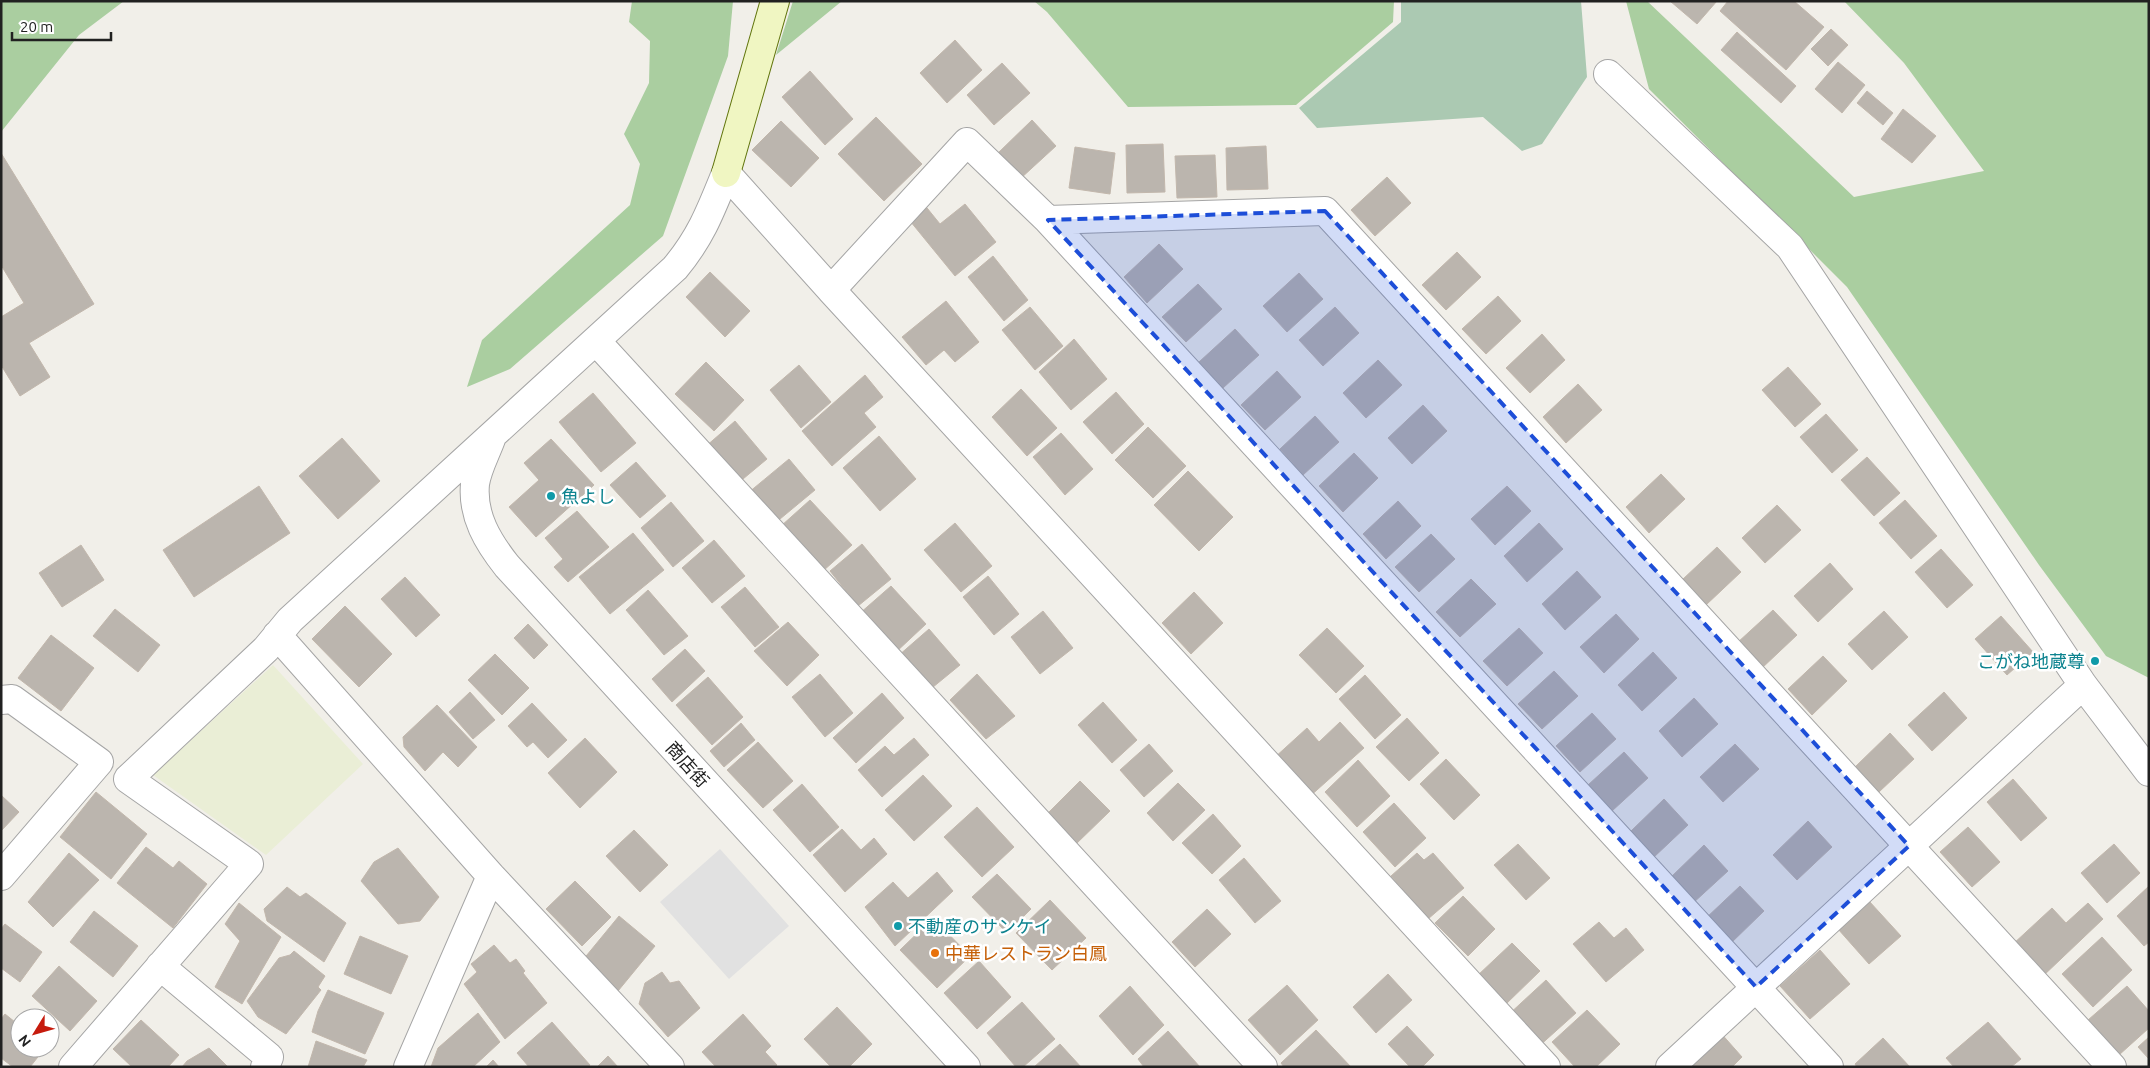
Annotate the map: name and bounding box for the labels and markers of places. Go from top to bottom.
place label: 魚よし [561,486,615,506]
marker: 魚よし [545,490,557,502]
place label: こがね地蔵尊 [1977,651,2085,671]
marker: こがね地蔵尊 [2089,655,2101,667]
place label: 不動産のサンケイ [908,916,1052,936]
marker: 不動産のサンケイ [892,920,904,932]
place label: 中華レストラン白鳳 [945,943,1107,963]
marker: 中華レストラン白鳳 [929,947,941,959]

